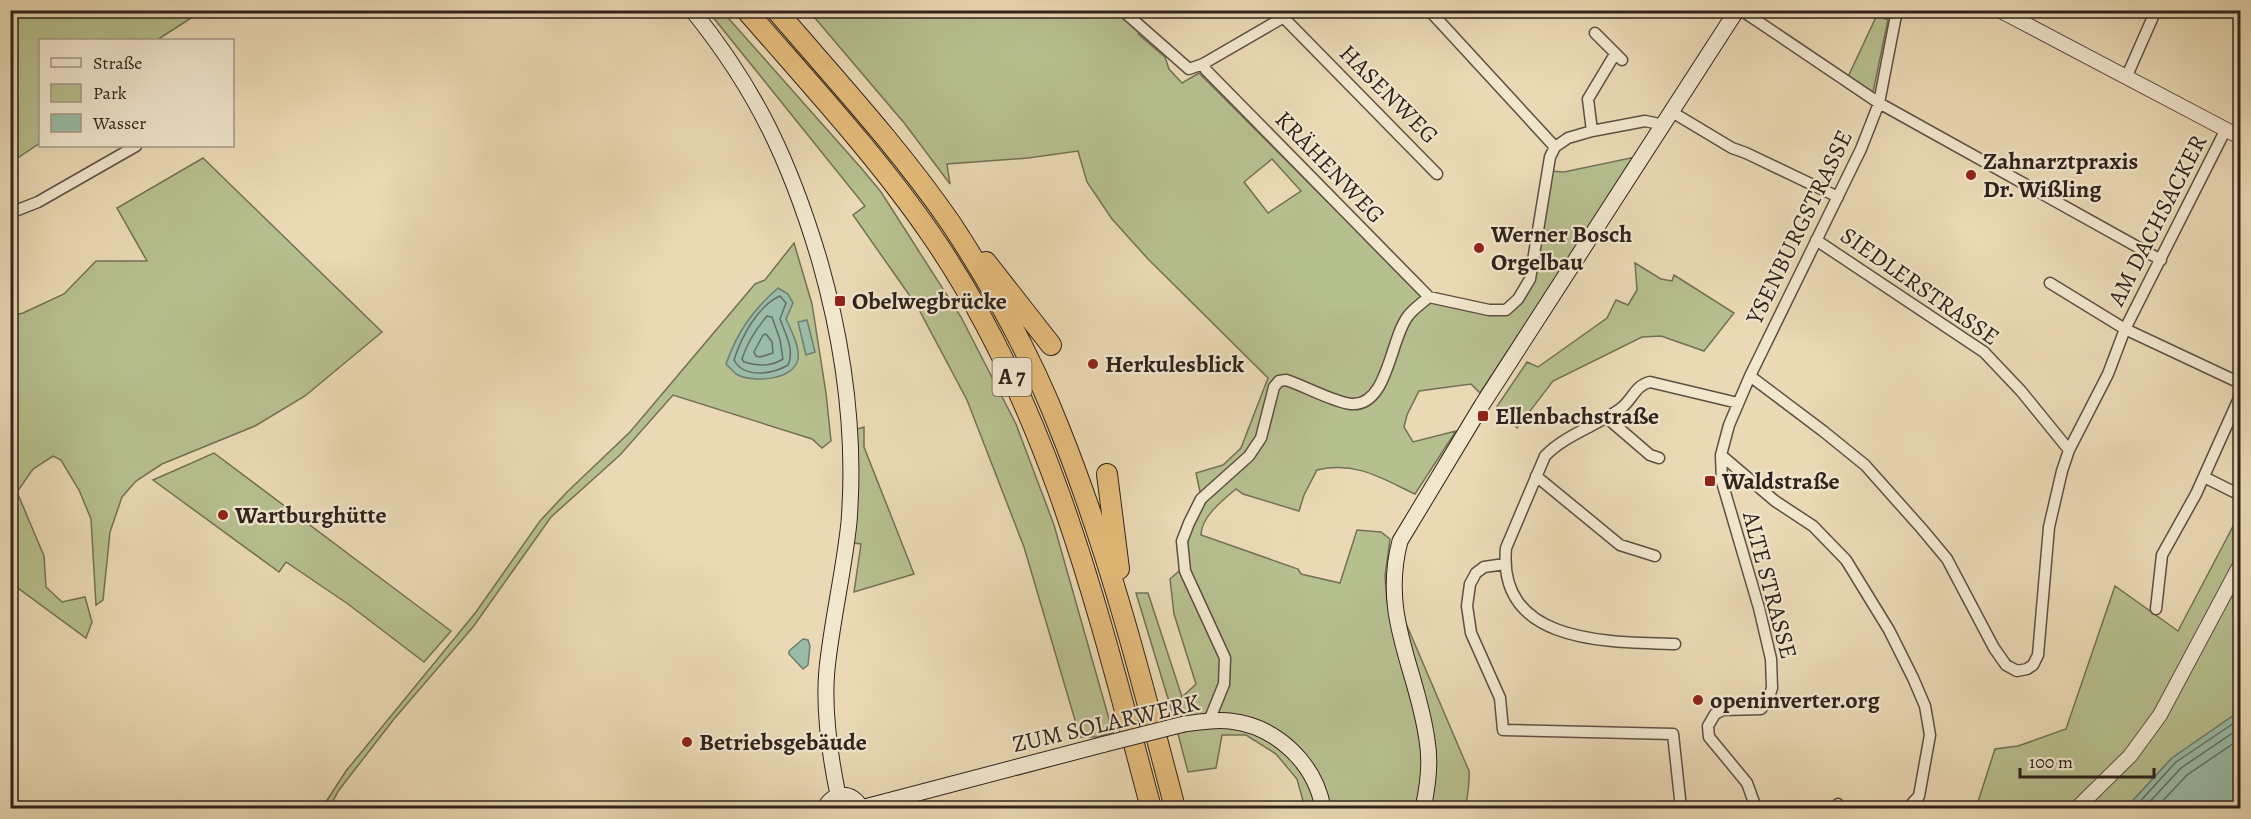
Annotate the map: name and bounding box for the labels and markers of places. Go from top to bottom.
place label: Zahnarztpraxis Dr. Wißling [1983,145,2138,205]
marker: Zahnarztpraxis Dr. Wißling [1964,168,1978,182]
place label: Werner Bosch Orgelbau [1490,218,1632,278]
marker: Werner Bosch Orgelbau [1472,241,1486,255]
place label: Obelwegbrücke [852,285,1007,317]
marker: Obelwegbrücke [833,294,847,308]
place label: Herkulesblick [1105,348,1245,380]
marker: Herkulesblick [1086,357,1100,371]
place label: Ellenbachstraße [1495,400,1659,432]
marker: Ellenbachstraße [1476,409,1490,423]
place label: Waldstraße [1721,465,1840,497]
marker: Waldstraße [1703,474,1717,488]
place label: Wartburghütte [234,499,387,531]
marker: Wartburghütte [216,508,230,522]
place label: openinverter.org [1710,684,1880,716]
marker: openinverter.org [1691,693,1705,707]
place label: Betriebsgebäude [699,726,867,758]
marker: Betriebsgebäude [680,735,694,749]

